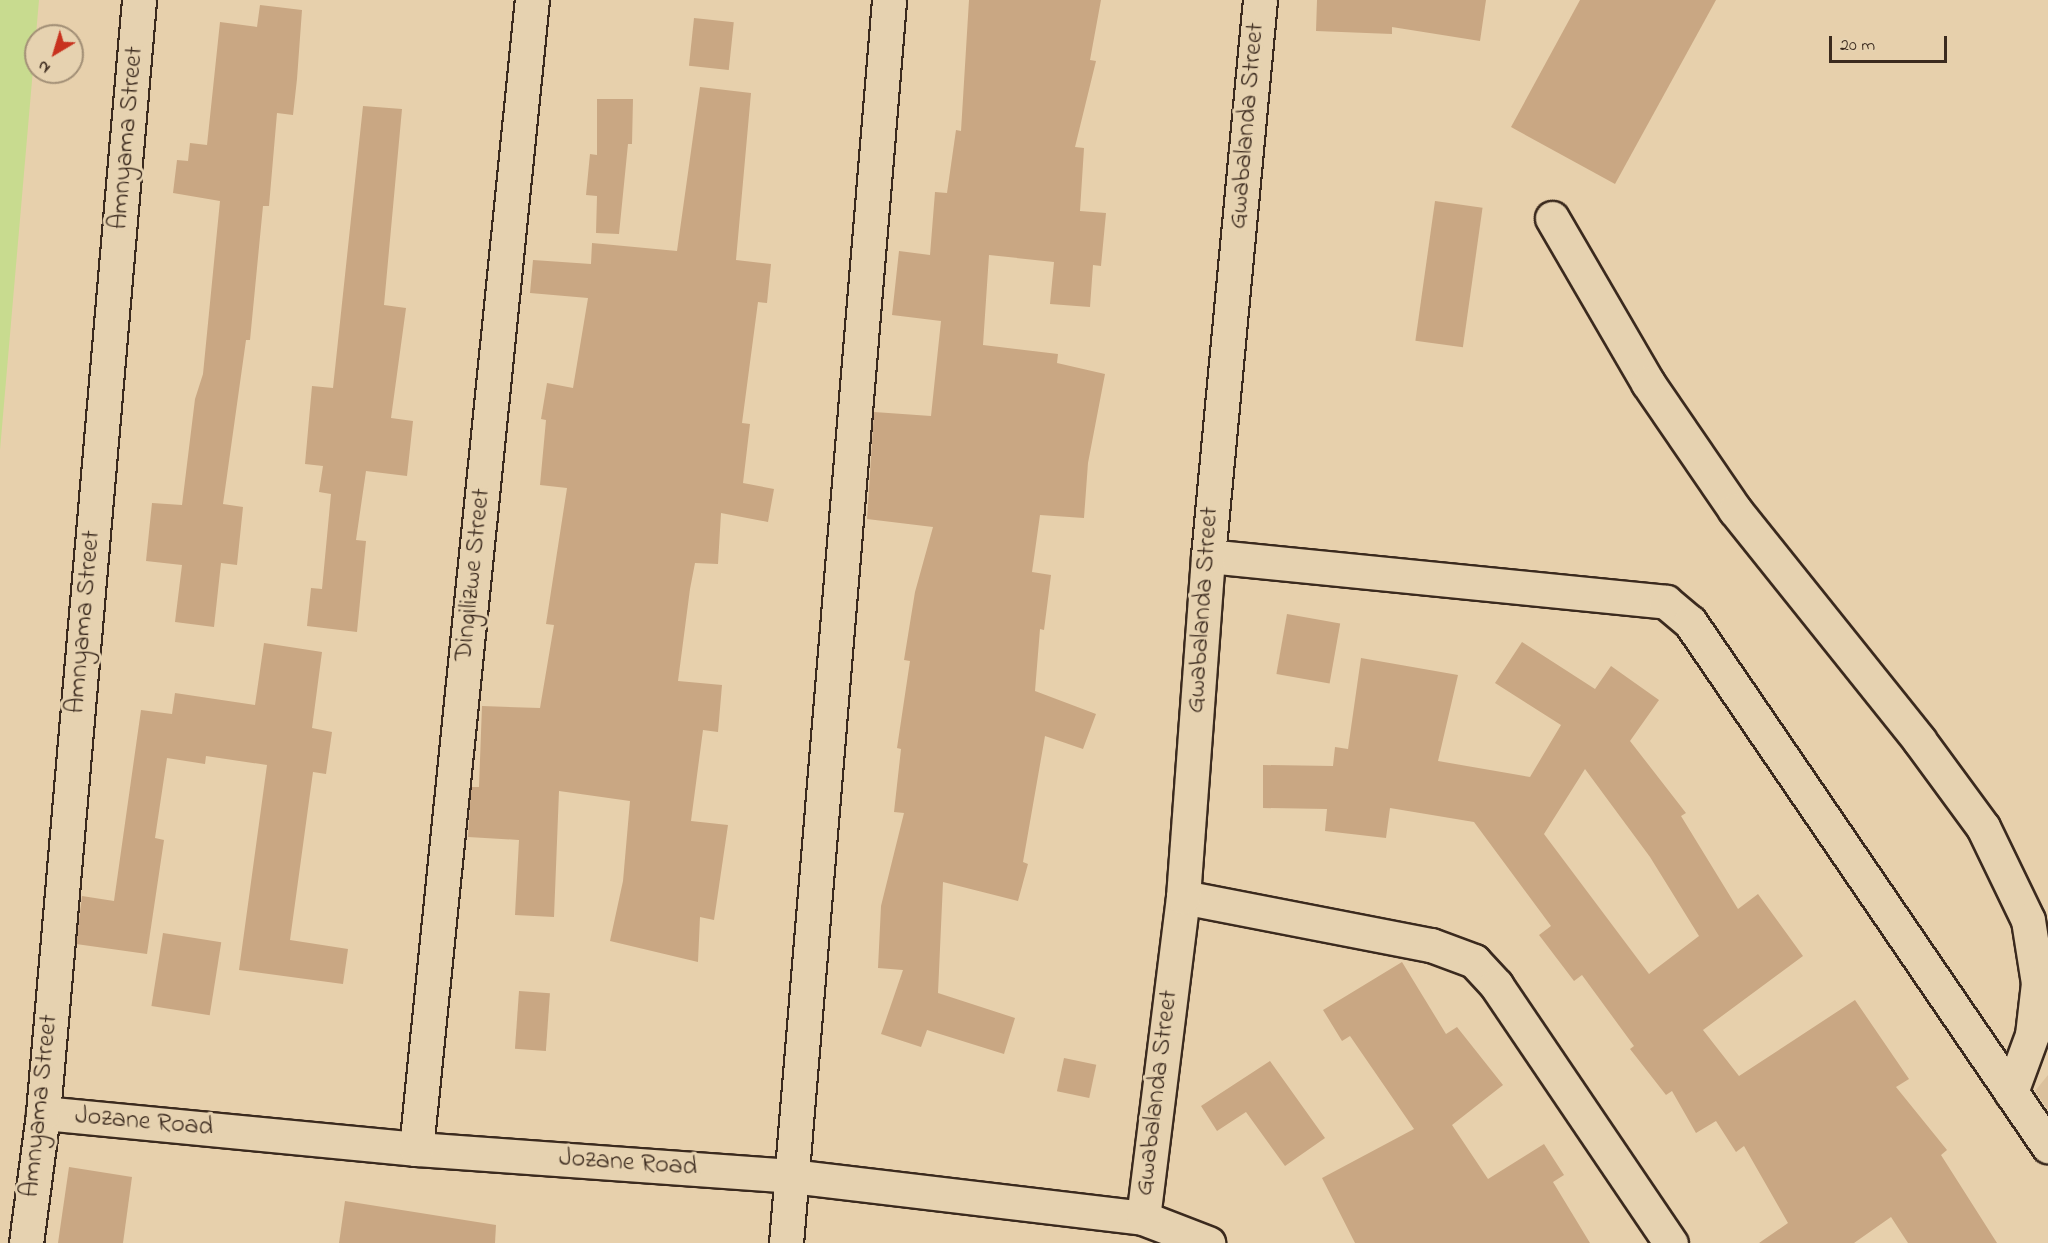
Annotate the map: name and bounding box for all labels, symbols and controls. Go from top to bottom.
street label: Gwabalanda Street [1223,22,1273,230]
north arrow [24,24,84,84]
scale bar [1832,24,1950,62]
text: 20 m [1840,33,1875,59]
street label: Amnyama Street [104,45,152,231]
text: N [33,54,56,79]
street label: Dingilizwe Street [449,487,499,663]
street label: Gwabalanda Street [1181,506,1227,714]
street label: Amnyama Street [61,529,109,715]
street label: Gwabalanda Street [1130,988,1186,1198]
street label: Amnyama Street [16,1013,66,1199]
street label: Jozane Road [74,1101,214,1145]
street label: Jozane Road [558,1144,698,1184]

